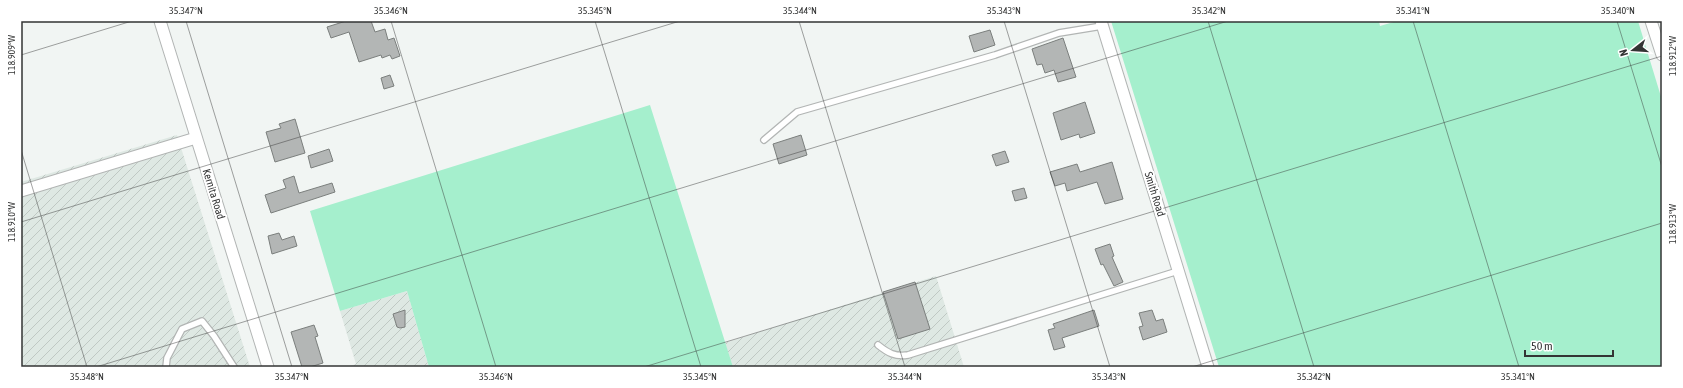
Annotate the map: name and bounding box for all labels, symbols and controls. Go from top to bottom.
text: 35.347°N [169,5,203,16]
text: 35.346°N [374,5,408,16]
text: 35.345°N [578,5,612,16]
text: 35.344°N [783,5,817,16]
text: 35.343°N [987,5,1021,16]
text: 35.342°N [1192,5,1226,16]
text: 35.341°N [1396,5,1430,16]
text: 35.340°N [1601,5,1635,16]
north arrow [1613,30,1653,70]
text: 118.909°W [6,34,17,75]
text: 118.912°W [1667,35,1678,76]
text: N [1617,48,1630,58]
street label: Kernita Road [201,167,227,221]
street label: Smith Road [1143,170,1167,218]
text: 118.910°W [6,201,17,242]
text: 118.913°W [1667,203,1678,244]
scale bar [1525,332,1613,358]
text: 50 m [1531,339,1553,353]
text: 35.348°N [70,371,104,382]
text: 35.347°N [275,371,309,382]
text: 35.346°N [479,371,513,382]
text: 35.345°N [683,371,717,382]
text: 35.344°N [888,371,922,382]
text: 35.343°N [1092,371,1126,382]
text: 35.342°N [1297,371,1331,382]
text: 35.341°N [1501,371,1535,382]

